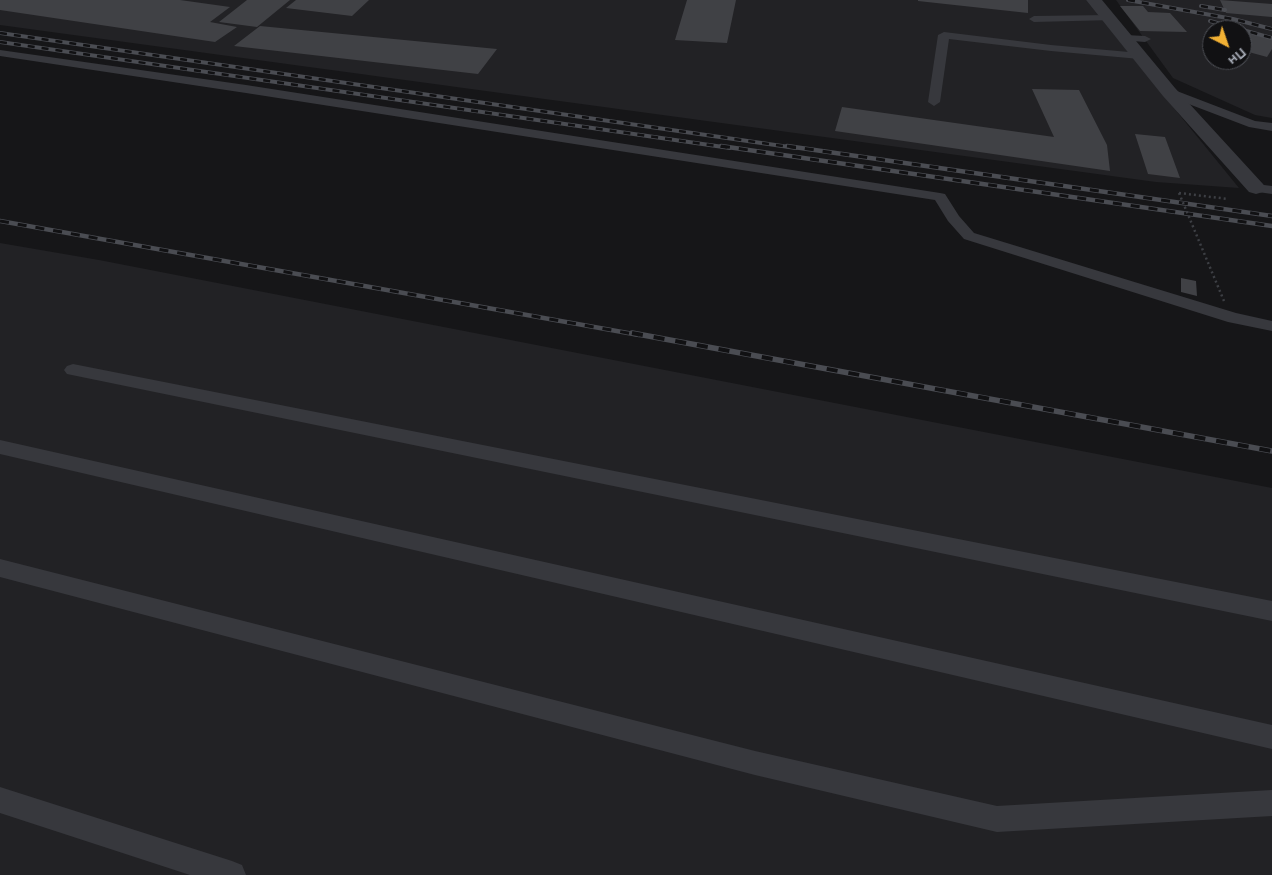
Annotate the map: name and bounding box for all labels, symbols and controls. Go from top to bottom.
north arrow [1202,20,1252,70]
text: Пн [1224,43,1249,69]

